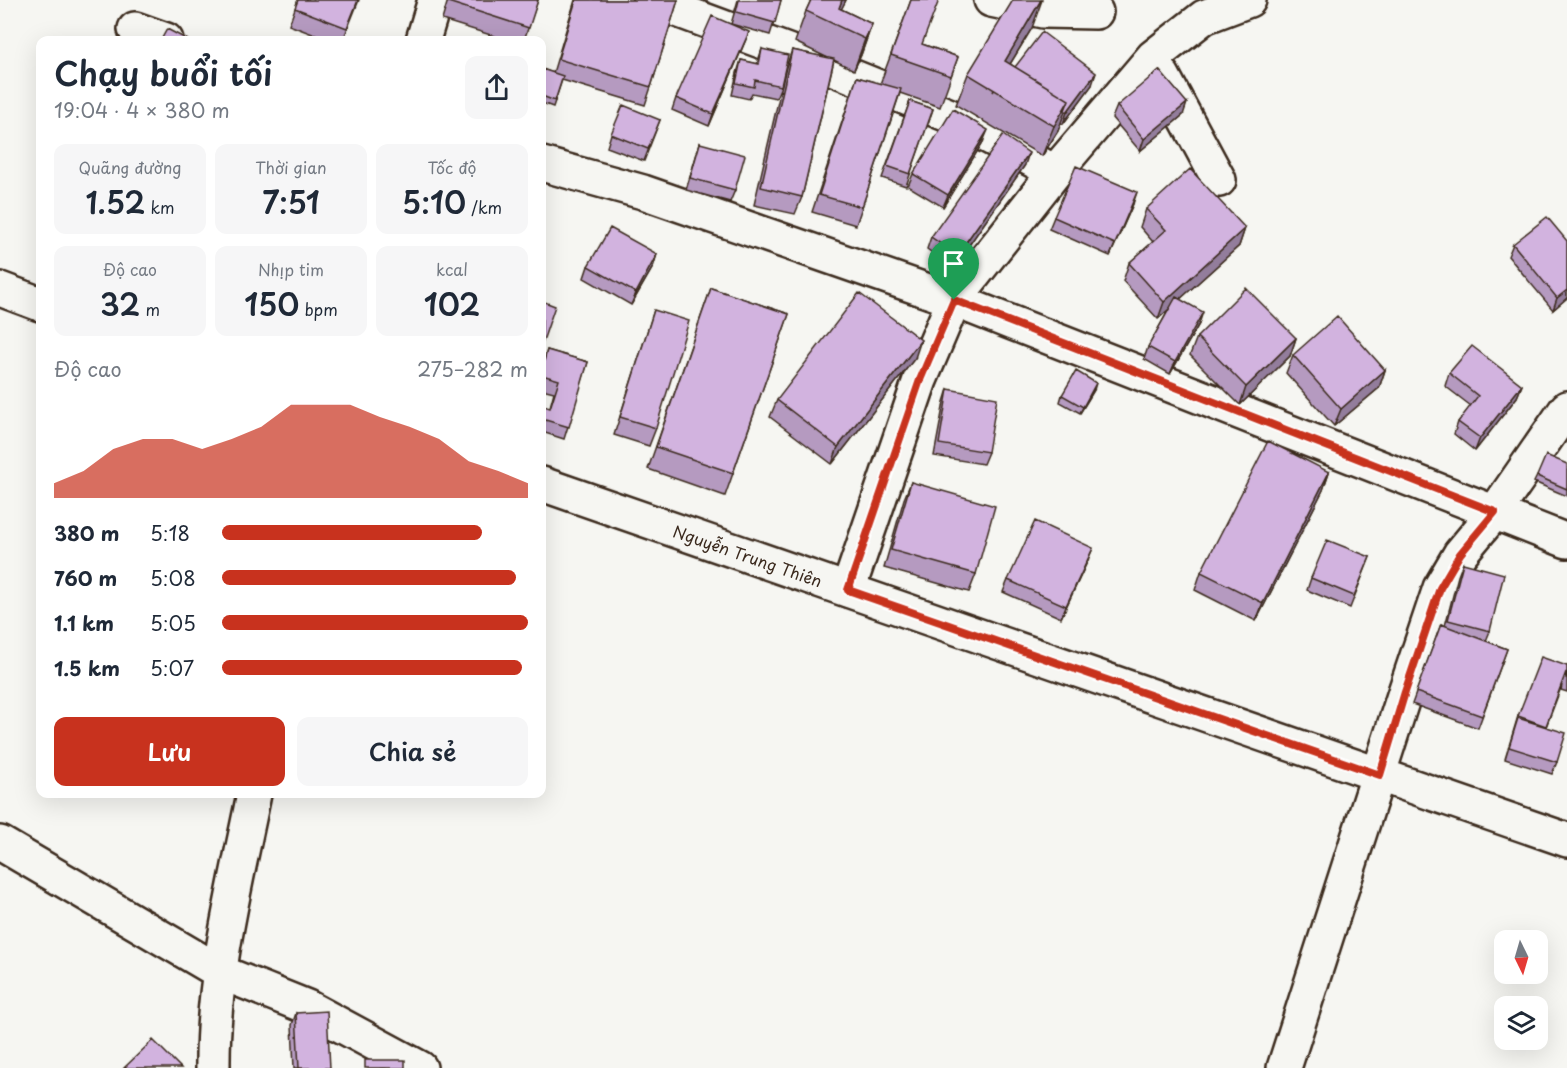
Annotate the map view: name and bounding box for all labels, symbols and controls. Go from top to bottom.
text: Chạy buổi tối [54,47,273,97]
button: share [465,56,528,119]
text: 19:04 · 4 × 380 m [54,95,230,125]
text: Quãng đường [78,155,182,179]
text: Thời gian [255,155,327,179]
text: Tốc độ [428,155,476,179]
text: 1.52 [85,179,145,224]
text: 7:51 [262,179,320,224]
text: 5:10 [402,179,466,224]
text: km [145,195,175,219]
text: /km [466,195,502,219]
pin [928,238,979,300]
icon: arrive [937,247,970,280]
text: Độ cao [103,257,157,281]
text: Nhịp tim [258,257,324,281]
text: kcal [436,257,468,281]
text: 32 [100,281,140,326]
text: 150 [244,281,299,326]
text: 102 [424,281,480,326]
text: m [140,297,160,321]
text: bpm [299,297,338,321]
text: Độ cao [54,354,122,384]
text: 275–282 m [417,354,528,384]
text: 380 m [54,518,119,548]
text: 5:18 [150,518,190,548]
street label: Nguyễn Trung Thiên [670,519,826,592]
text: 760 m [54,563,117,593]
text: 5:08 [150,563,196,593]
text: 1.1 km [54,608,114,638]
text: 5:05 [150,608,196,638]
text: 1.5 km [54,653,120,683]
text: 5:07 [150,653,194,683]
button: Lưu [54,717,285,786]
button: Chia sẻ [297,717,528,786]
north arrow [1494,930,1548,984]
map controls [1494,930,1548,1050]
button: layers [1494,996,1548,1050]

